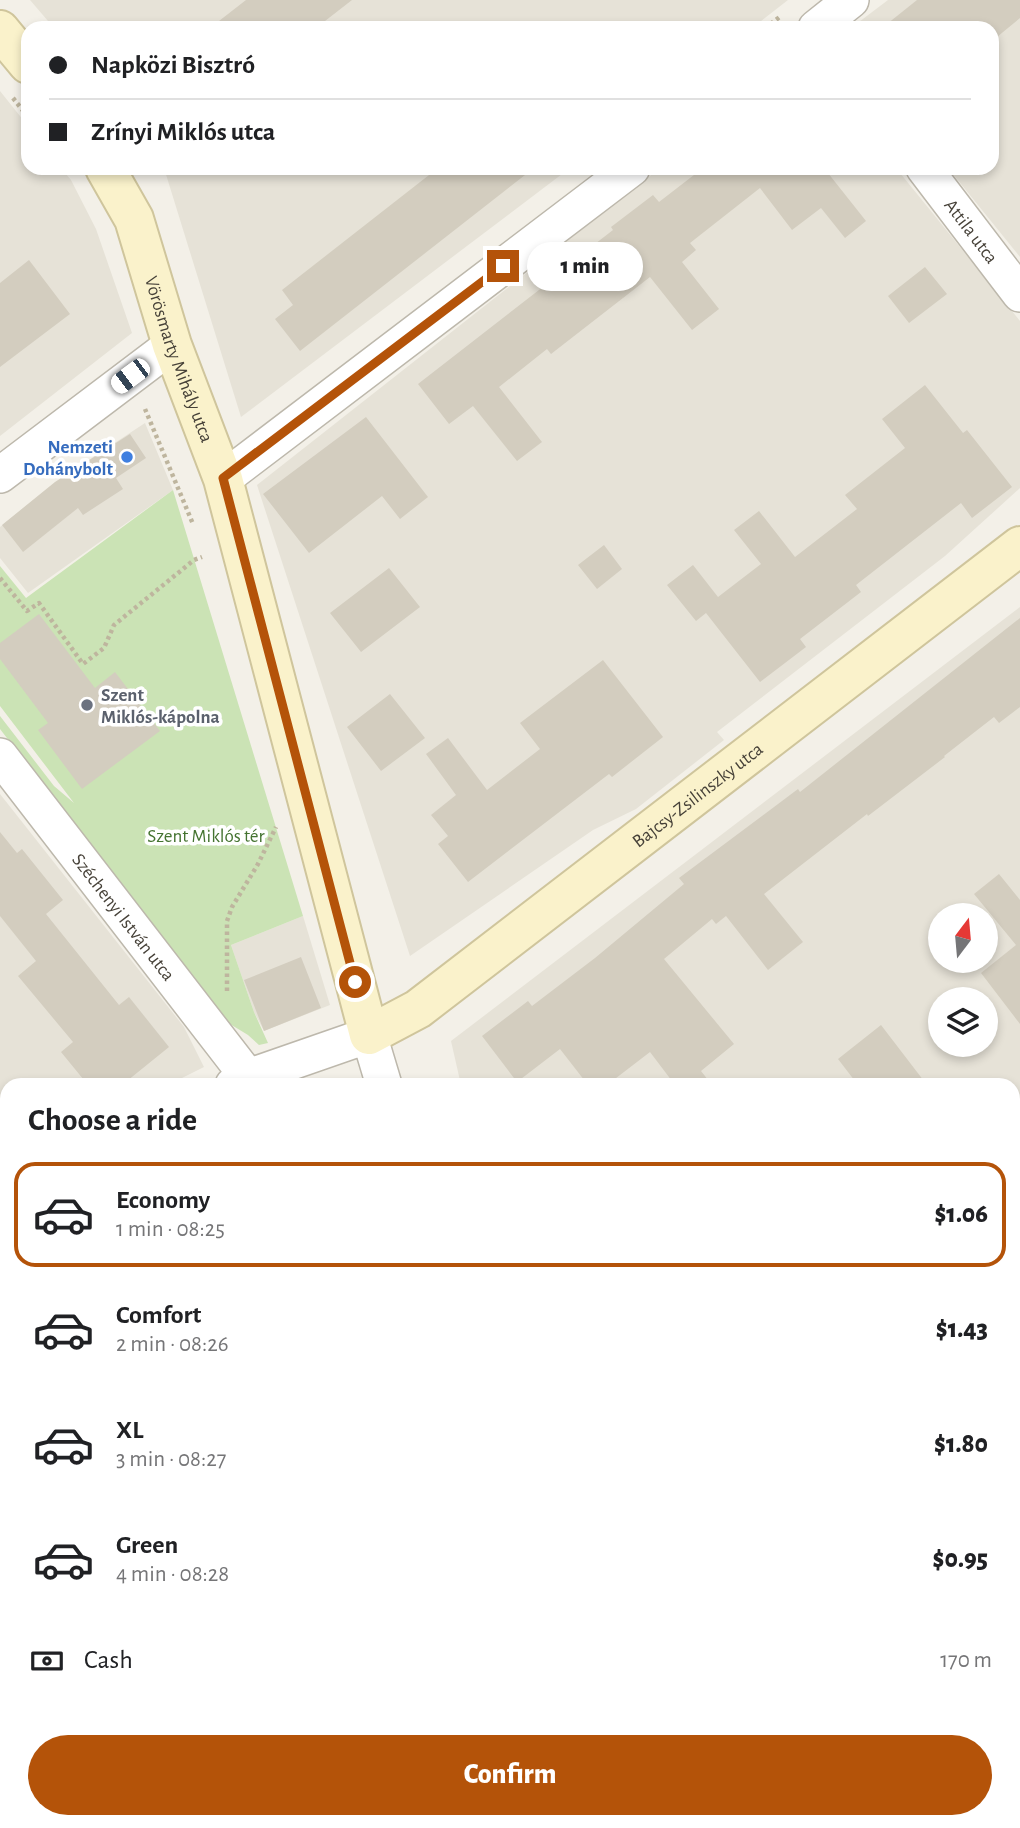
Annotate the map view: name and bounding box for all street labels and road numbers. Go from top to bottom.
street label: Attila utca [940,196,1001,268]
street label: Vörösmarty Mihály utca [141,274,216,445]
street label: Bajcsy-Zsilinszky utca [629,739,767,852]
street label: Széchenyi István utca [68,850,178,985]

